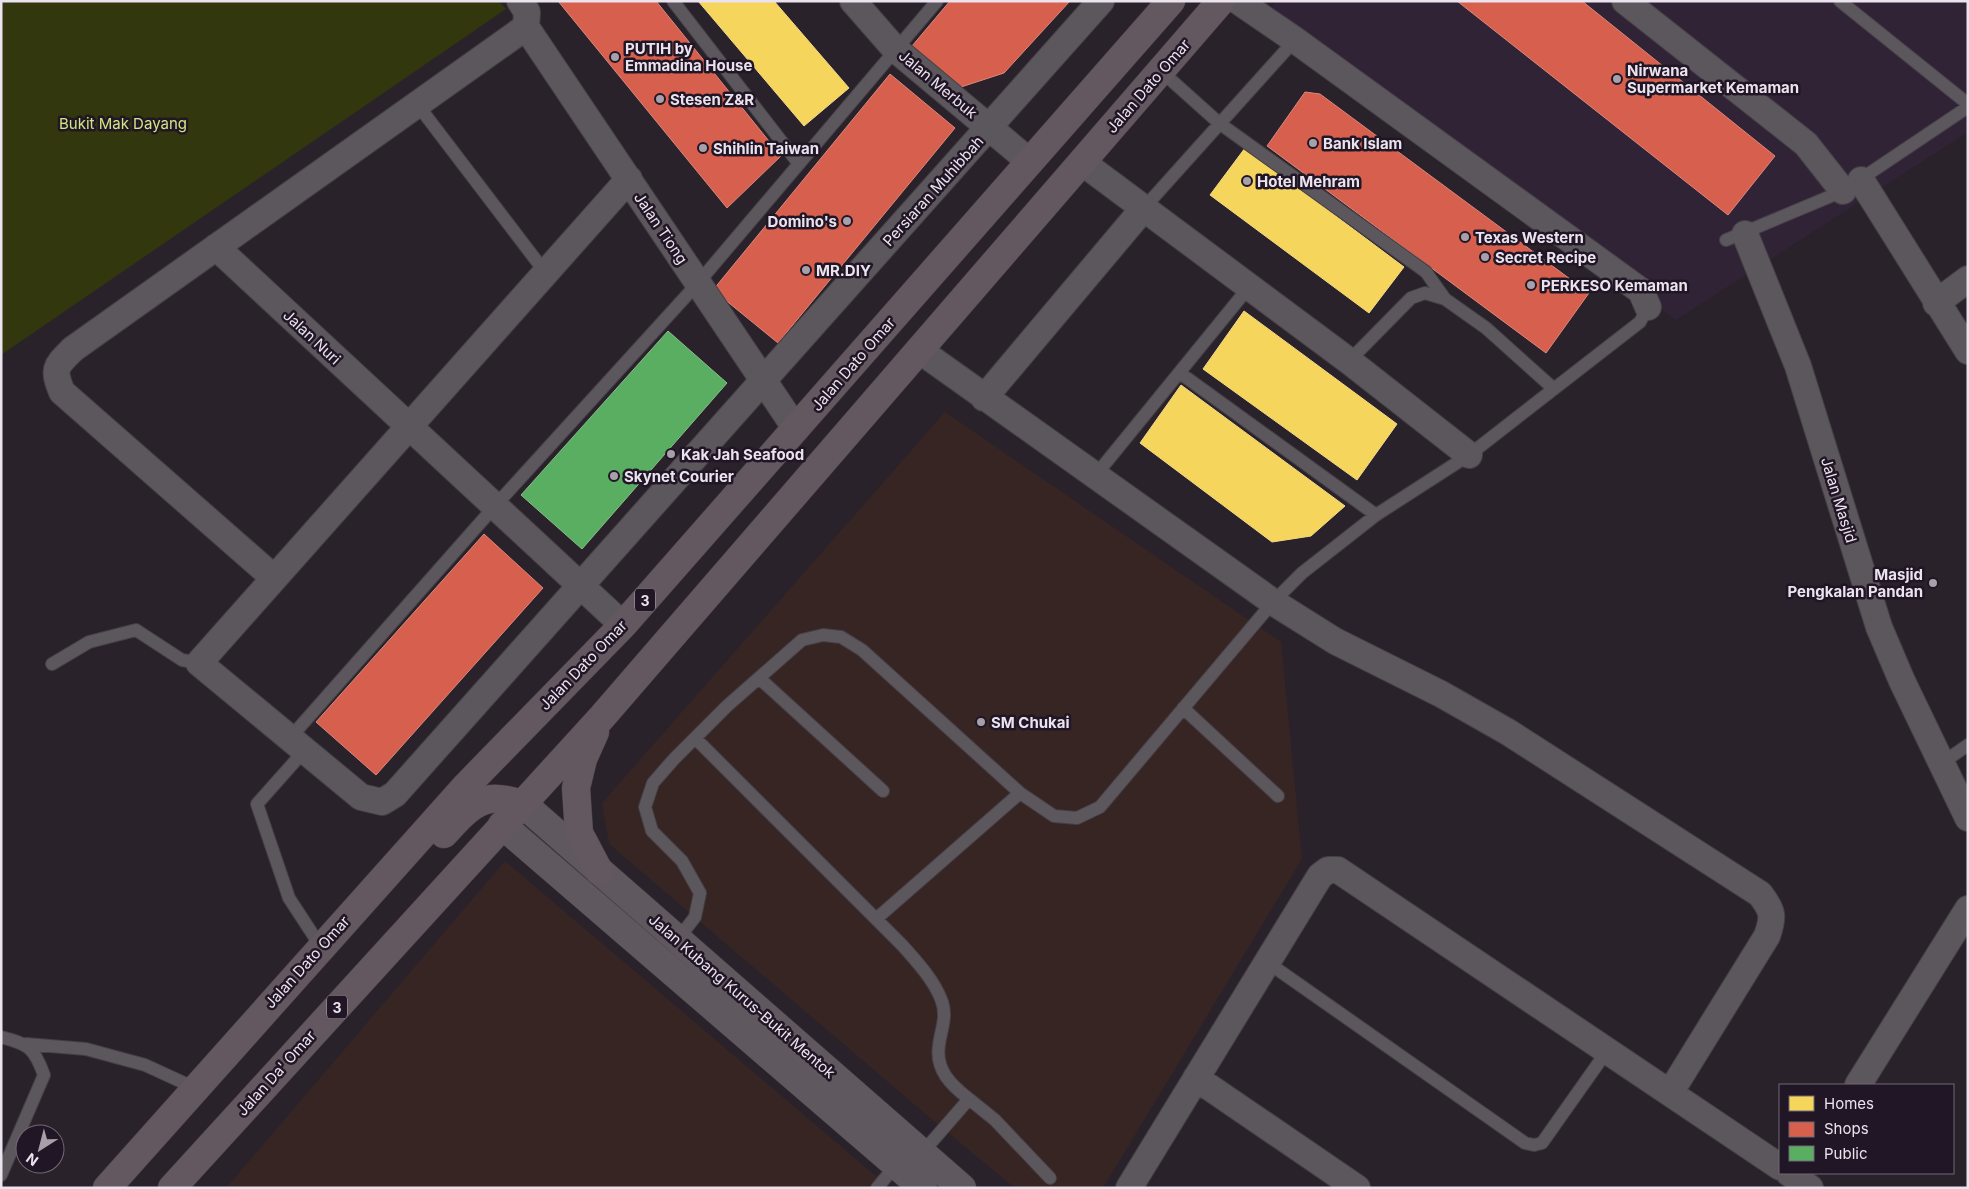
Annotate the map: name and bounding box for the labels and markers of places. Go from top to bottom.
place label: PUTIH by Emmadina House [625,39,752,75]
marker: PUTIH by Emmadina House [609,51,621,63]
place label: Nirwana Supermarket Kemaman [1627,61,1799,97]
marker: Nirwana Supermarket Kemaman [1611,73,1623,85]
place label: Stesen Z&R [670,90,754,109]
marker: Stesen Z&R [654,93,666,105]
place label: Bank Islam [1323,134,1402,153]
marker: Bank Islam [1307,137,1319,149]
place label: Shihlin Taiwan [713,139,819,158]
marker: Shihlin Taiwan [697,142,709,154]
place label: Hotel Mehram [1257,172,1360,191]
marker: Hotel Mehram [1241,175,1253,187]
place label: Domino's [768,212,837,231]
marker: Domino's [841,215,853,227]
place label: Texas Western [1475,228,1584,247]
marker: Texas Western [1459,231,1471,243]
place label: Secret Recipe [1495,248,1596,267]
marker: Secret Recipe [1479,251,1491,263]
place label: MR.DIY [816,261,871,280]
marker: MR.DIY [800,264,812,276]
place label: PERKESO Kemaman [1541,276,1688,295]
marker: PERKESO Kemaman [1525,279,1537,291]
place label: Kak Jah Seafood [681,445,804,464]
marker: Kak Jah Seafood [665,448,677,460]
place label: Skynet Courier [624,467,734,486]
marker: Skynet Courier [608,470,620,482]
place label: Masjid Pengkalan Pandan [1788,565,1923,601]
marker: Masjid Pengkalan Pandan [1927,577,1939,589]
place label: SM Chukai [991,713,1070,732]
marker: SM Chukai [975,716,987,728]

